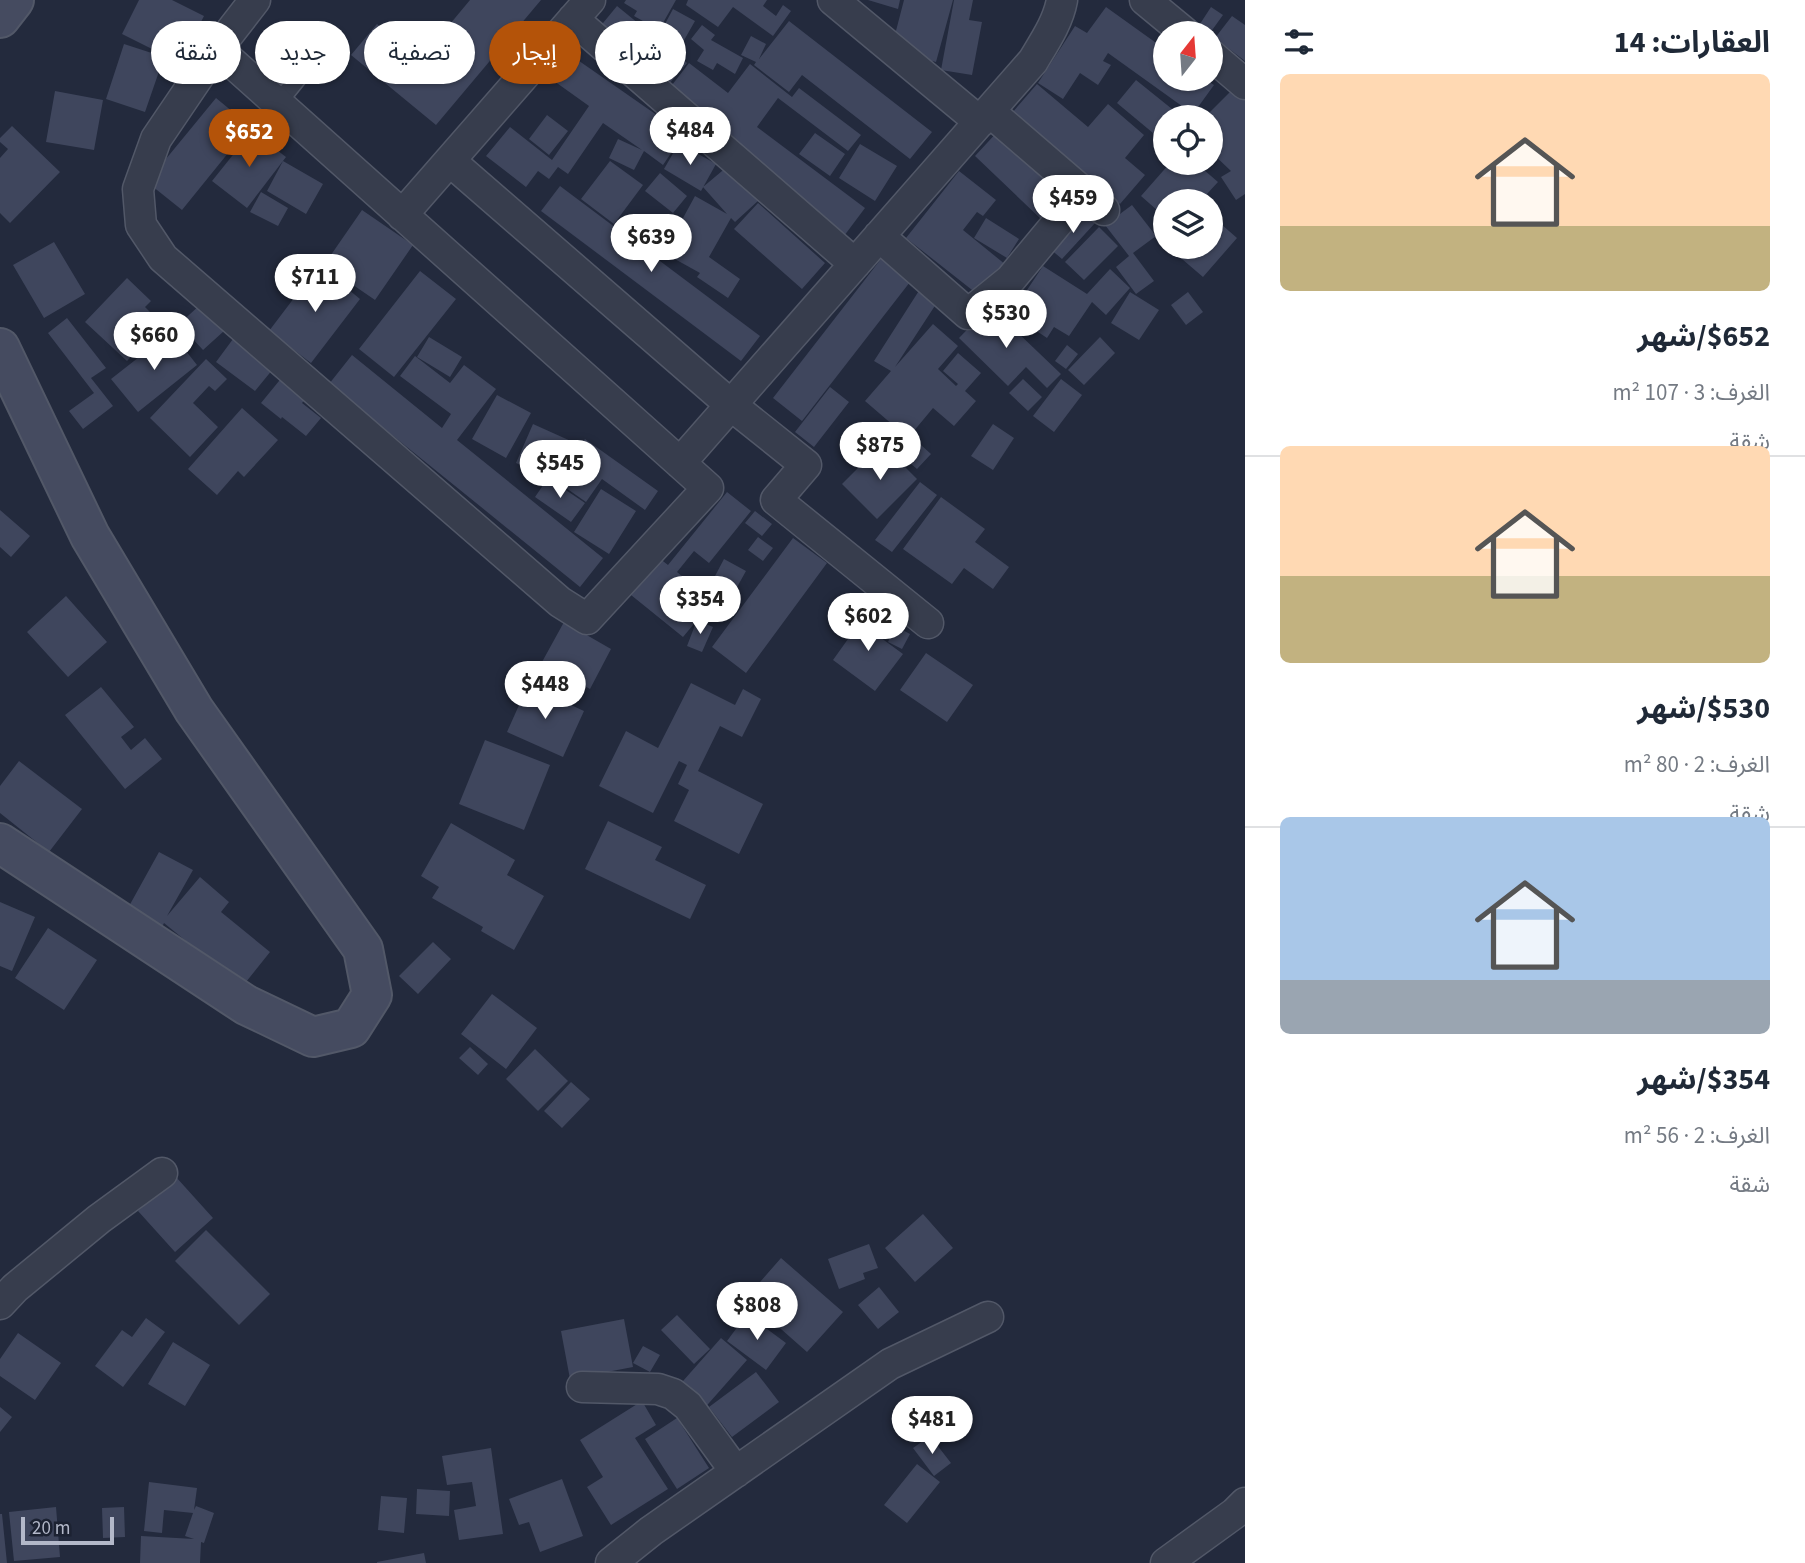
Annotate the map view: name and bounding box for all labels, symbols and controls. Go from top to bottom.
chip: شقة [151,21,241,84]
chip: جديد [255,21,350,84]
chip: تصفية [364,21,475,84]
chip: إيجار [489,21,581,84]
chip: شراء [595,21,686,84]
north arrow [1153,21,1223,91]
map controls [1153,21,1223,259]
text: العقارات: 14 [1614,21,1770,64]
icon: filters [1280,23,1318,61]
button: locate [1153,105,1223,175]
pin: $484 [649,108,731,167]
pin: $652 [208,110,290,169]
text: $484 [666,113,714,146]
text: $652 [225,115,273,148]
icon: home [1462,119,1588,245]
pin: $459 [1032,176,1114,235]
text: $459 [1049,181,1097,214]
button: layers [1153,189,1223,259]
pin: $639 [610,215,692,274]
text: $639 [627,220,675,253]
pin: $711 [274,254,356,314]
text: $711 [291,260,339,293]
pin: $530 [965,290,1047,350]
text: $530 [982,296,1030,329]
pin: $660 [113,312,195,372]
text: $652/شهر [1637,315,1770,358]
text: $660 [130,318,178,351]
text: الغرف: 3 · 107 m² [1612,376,1770,409]
pin: $875 [839,422,921,482]
text: شقة [1729,425,1770,458]
text: $875 [856,428,904,461]
pin: $545 [519,440,601,500]
text: $545 [536,446,584,479]
icon: home [1462,491,1588,617]
pin: $354 [659,576,741,636]
text: $354 [676,582,724,615]
pin: $602 [827,594,909,653]
text: $602 [844,599,892,632]
pin: $448 [504,662,586,721]
text: $448 [521,667,569,700]
text: $530/شهر [1637,687,1770,730]
text: الغرف: 2 · 80 m² [1624,748,1770,781]
text: شقة [1729,797,1770,830]
icon: home [1462,862,1588,988]
text: $354/شهر [1637,1058,1770,1101]
text: الغرف: 2 · 56 m² [1624,1119,1770,1152]
text: شقة [1729,1168,1770,1201]
pin: $808 [716,1282,798,1342]
text: $808 [733,1288,781,1321]
pin: $481 [891,1396,973,1456]
text: $481 [908,1402,956,1435]
scale bar [21,1514,114,1546]
text: 20 m [32,1515,70,1542]

